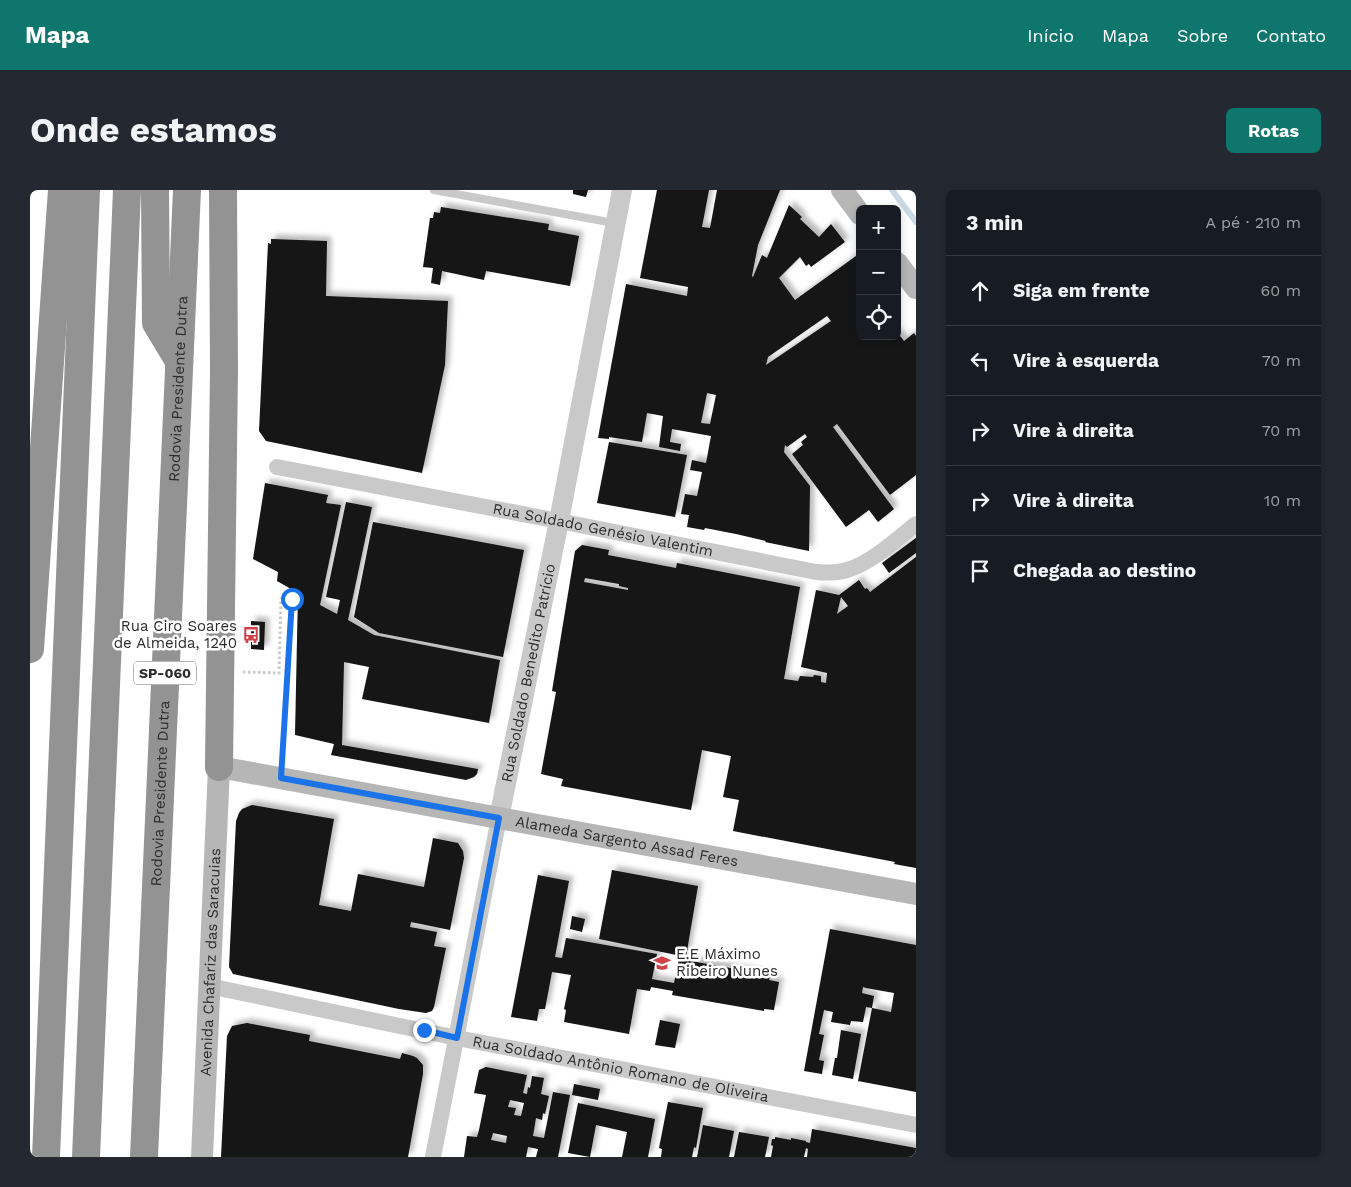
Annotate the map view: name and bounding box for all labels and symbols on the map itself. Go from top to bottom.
street label: Rodovia Presidente Dutra [165,295,191,482]
street label: Rua Soldado Genésio Valentim [491,499,715,560]
street label: Rua Soldado Benedito Patrício [497,562,559,784]
route start [281,588,304,611]
place label: Rua Ciro Soares de Almeida, 1240 [114,617,237,652]
bus stop icon: Rua Ciro Soares de Almeida, 1240 [241,625,261,645]
road number: SP-060 [134,662,196,684]
street label: Rodovia Presidente Dutra [147,700,173,887]
street label: Alameda Sargento Assad Feres [514,812,740,870]
street label: Avenida Chafariz das Saracuias [197,848,224,1077]
place label: E.E Máximo Ribeiro Nunes [676,945,778,980]
school or university icon: E.E Máximo Ribeiro Nunes [652,953,672,973]
route end [413,1019,436,1042]
street label: Rua Soldado Antônio Romano de Oliveira [471,1032,771,1106]

